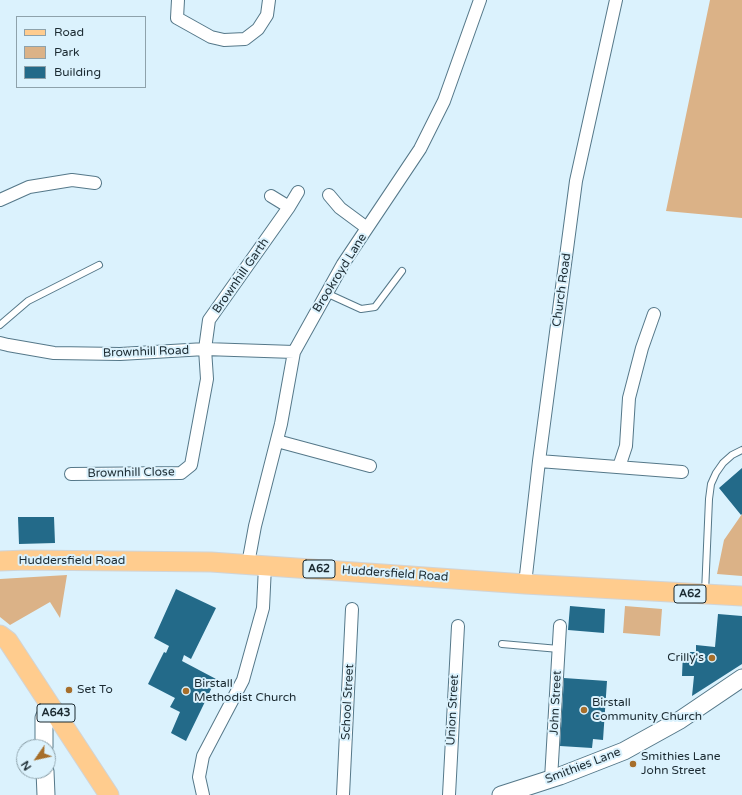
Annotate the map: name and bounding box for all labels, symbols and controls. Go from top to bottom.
legend [16,16,146,88]
text: Road [54,25,84,39]
text: Park [54,45,80,59]
text: Building [54,65,101,79]
street label: Brookroyd Lane [310,231,370,315]
street label: Brownhill Garth [210,236,272,316]
street label: Church Road [550,252,574,328]
street label: Brownhill Road [103,343,189,361]
street label: Brownhill Close [87,465,175,481]
street label: Huddersfield Road [19,554,125,568]
road number: A62 [303,560,335,578]
street label: Huddersfield Road [341,563,449,585]
road number: A62 [674,585,706,603]
place label: Crilly's [667,651,704,665]
marker: Crilly's [707,653,717,663]
street label: School Street [339,664,357,740]
street label: John Street [547,670,565,736]
street label: Union Street [444,674,462,746]
place label: Birstall Methodist Church [194,677,296,705]
place label: Set To [77,683,113,697]
marker: Set To [64,685,74,695]
marker: Birstall Methodist Church [181,686,191,696]
place label: Birstall Community Church [592,696,702,724]
road number: A643 [37,704,75,722]
marker: Birstall Community Church [579,705,589,715]
north arrow [16,739,56,779]
street label: Smithies Lane [543,745,623,787]
place label: Smithies Lane John Street [641,750,721,778]
text: N [19,758,34,773]
marker: Smithies Lane John Street [628,759,638,769]

